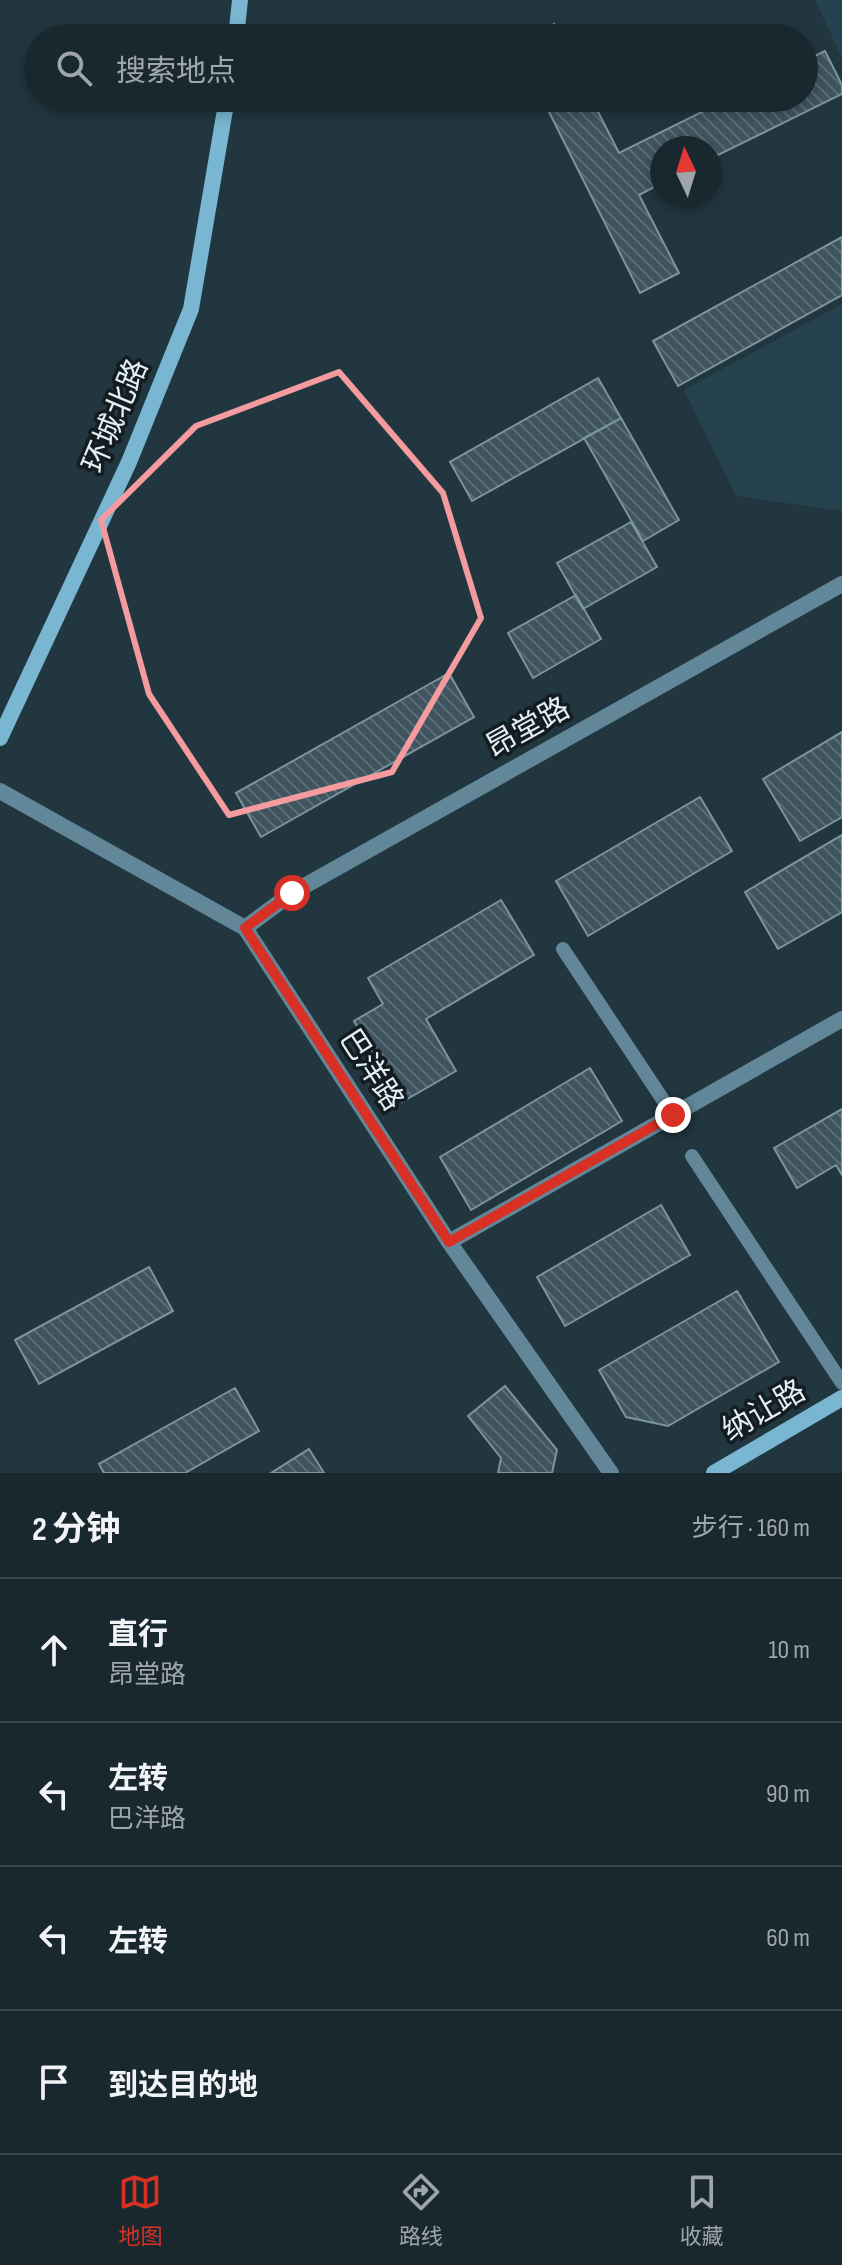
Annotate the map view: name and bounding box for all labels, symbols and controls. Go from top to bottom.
search box [24,24,818,112]
icon: search [52,46,96,90]
text: 搜索地点 [116,54,236,90]
north arrow [650,136,722,208]
street label: 环城北路 [76,354,156,478]
street label: 昂堂路 [480,690,576,766]
route start [274,875,310,911]
street label: 巴洋路 [331,1022,411,1118]
route end [655,1097,691,1133]
street label: 纳让路 [716,1373,812,1449]
text: 2 分钟 [32,1509,120,1550]
text: 步行 · 160 m [692,1513,810,1544]
text: 直行 [108,1617,168,1653]
icon: ahead [32,1628,76,1672]
text: 10 m [768,1635,810,1666]
text: 昂堂路 [108,1660,186,1691]
text: 左转 [108,1761,168,1797]
icon: left [32,1772,76,1816]
text: 90 m [766,1779,810,1810]
text: 巴洋路 [108,1804,186,1835]
icon: left [32,1916,76,1960]
text: 60 m [766,1923,810,1954]
text: 左转 [108,1924,168,1960]
icon: arrive [32,2060,76,2104]
text: 到达目的地 [108,2068,258,2104]
tab: 地图 [118,2170,162,2251]
tab: 路线 [399,2170,443,2251]
tab: 收藏 [680,2170,724,2251]

